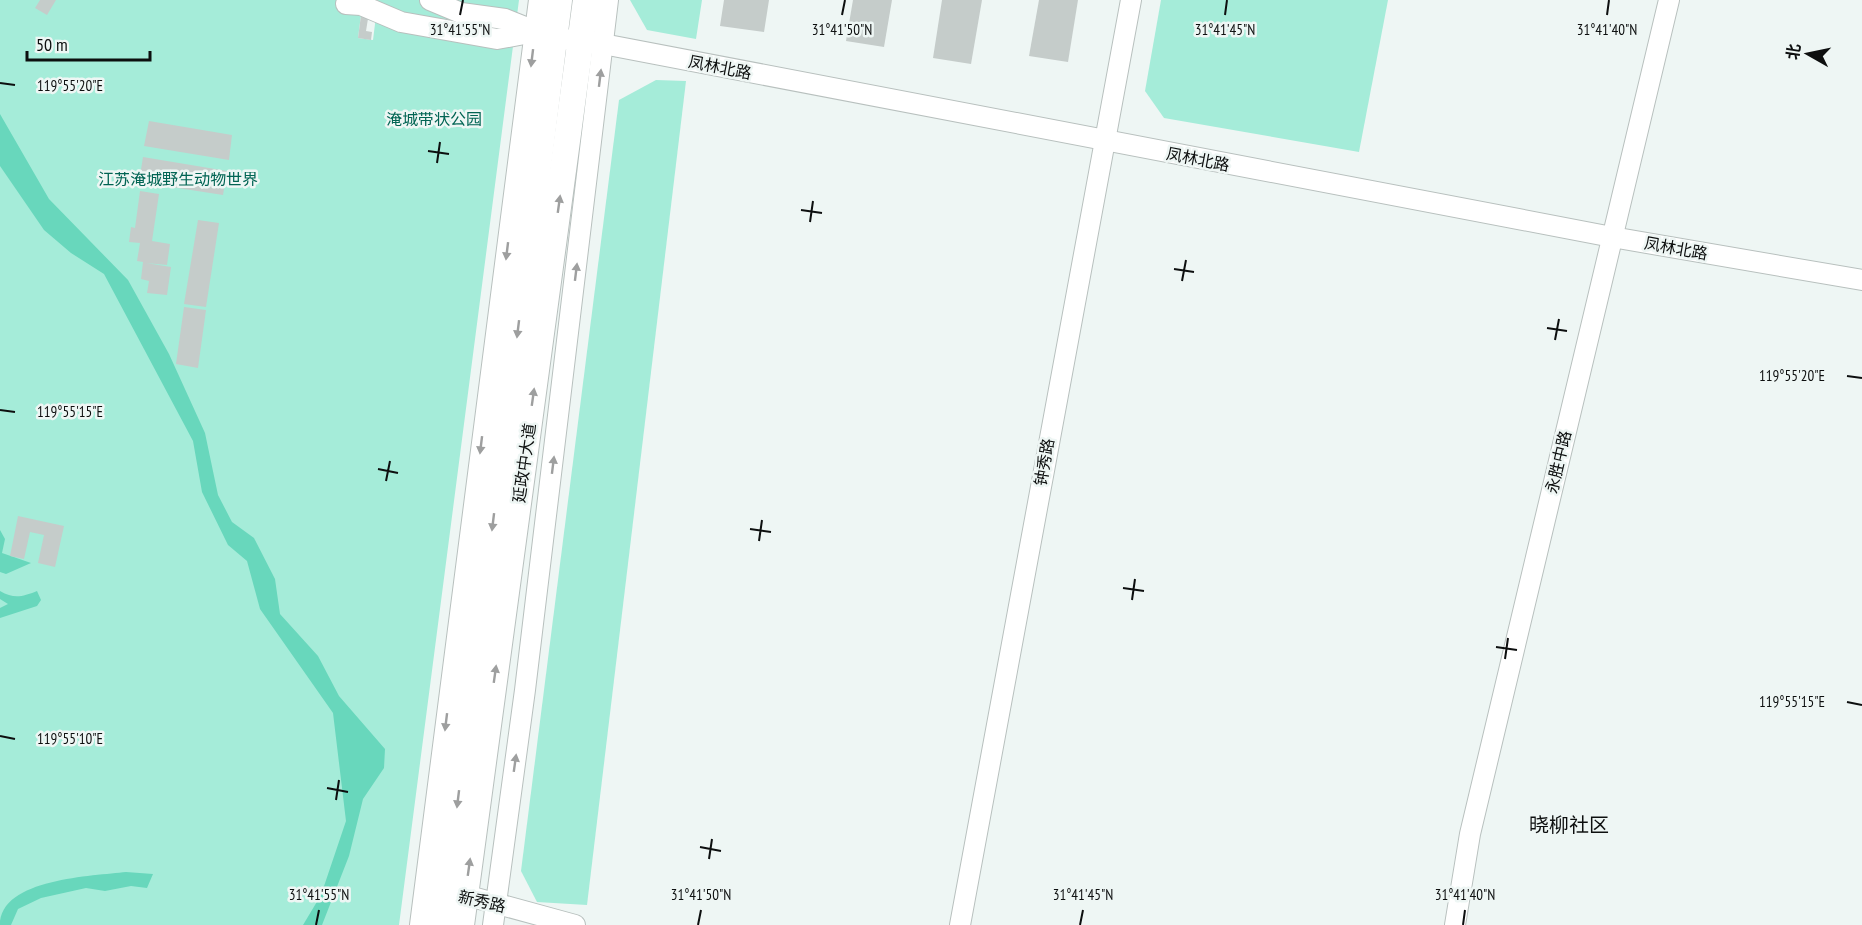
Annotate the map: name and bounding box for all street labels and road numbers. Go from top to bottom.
street label: 凤林北路 [687,51,753,83]
street label: 凤林北路 [1165,143,1231,175]
street label: 凤林北路 [1643,233,1709,263]
street label: 延政中大道 [509,422,539,504]
street label: 永胜中路 [1541,429,1575,495]
street label: 钟秀路 [1030,437,1058,487]
street label: 新秀路 [456,886,508,916]

